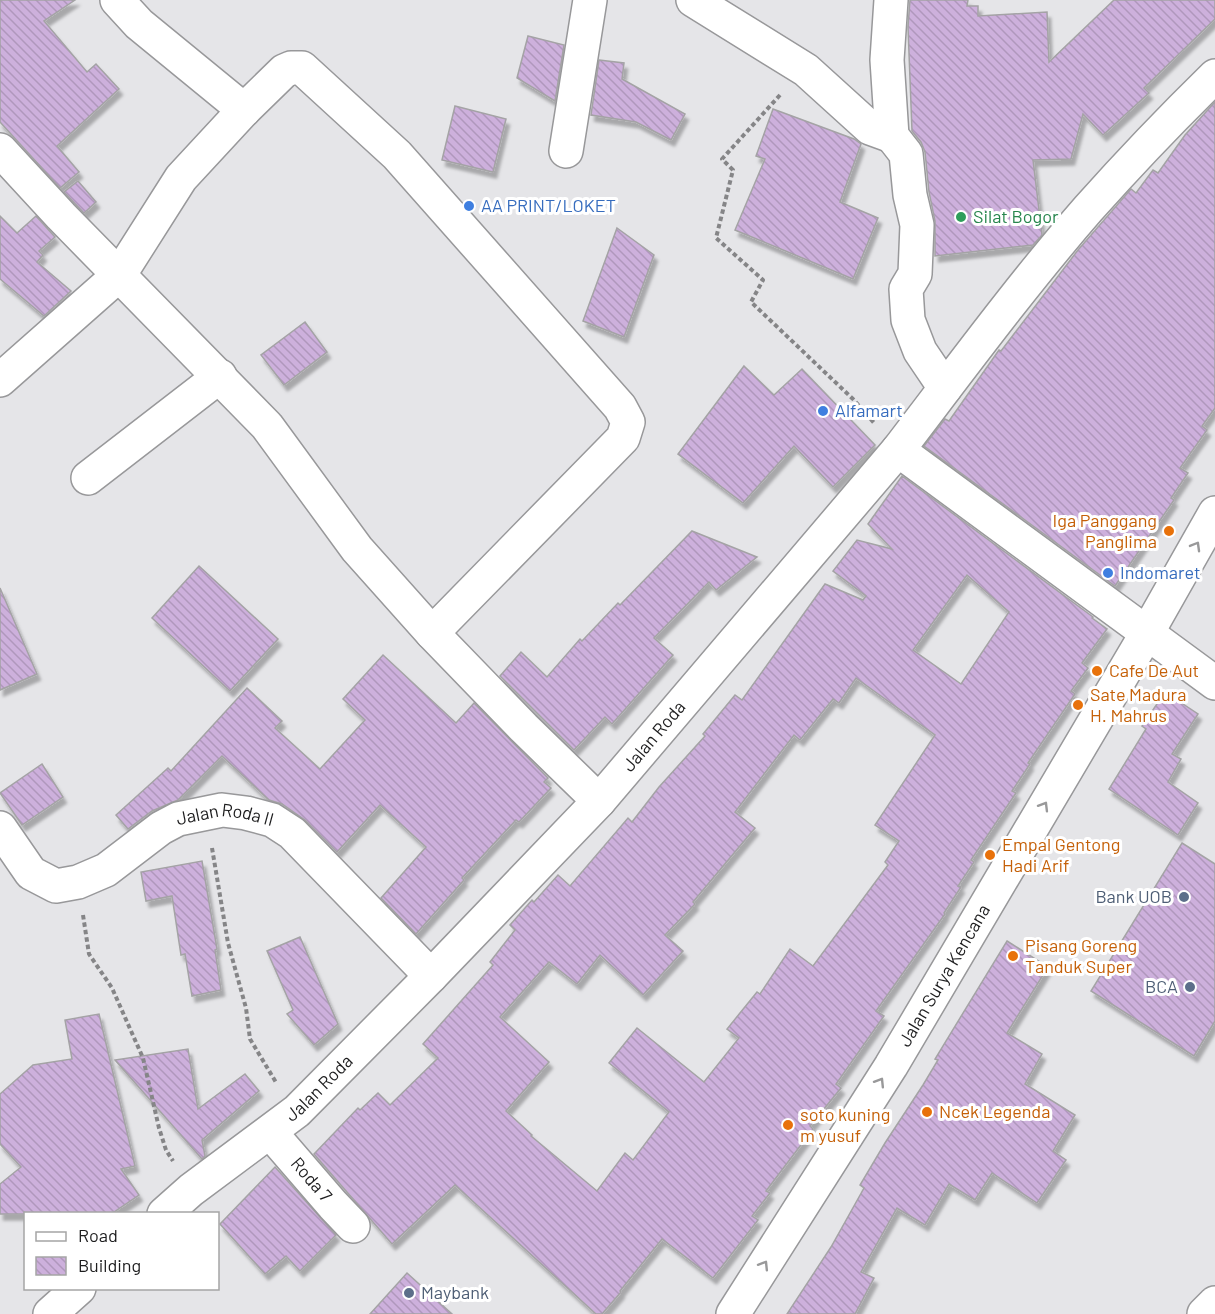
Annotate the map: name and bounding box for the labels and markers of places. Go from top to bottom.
place label: AA PRINT/LOKET [481,194,616,216]
marker: AA PRINT/LOKET [462,199,476,213]
place label: Silat Bogor [973,205,1059,227]
marker: Silat Bogor [954,210,968,224]
place label: Alfamart [835,399,903,421]
marker: Alfamart [816,404,830,418]
place label: Iga Panggang Panglima [1053,509,1157,552]
marker: Iga Panggang Panglima [1162,524,1176,538]
place label: Indomaret [1120,561,1200,583]
marker: Indomaret [1101,566,1115,580]
place label: Cafe De Aut [1109,659,1199,681]
marker: Cafe De Aut [1090,664,1104,678]
place label: Sate Madura H. Mahrus [1090,683,1186,726]
marker: Sate Madura H. Mahrus [1071,698,1085,712]
place label: Empal Gentong Hadi Arif [1002,833,1120,876]
marker: Empal Gentong Hadi Arif [983,848,997,862]
place label: Bank UOB [1095,885,1172,907]
marker: Bank UOB [1177,890,1191,904]
place label: Pisang Goreng Tanduk Super [1025,934,1137,977]
marker: Pisang Goreng Tanduk Super [1006,949,1020,963]
place label: BCA [1145,975,1178,997]
marker: BCA [1183,980,1197,994]
place label: Ncek Legenda [939,1100,1050,1122]
place label: soto kuning m yusuf [800,1103,890,1146]
marker: Ncek Legenda [920,1105,934,1119]
marker: soto kuning m yusuf [781,1118,795,1132]
place label: Maybank [421,1281,489,1303]
marker: Maybank [402,1286,416,1300]

